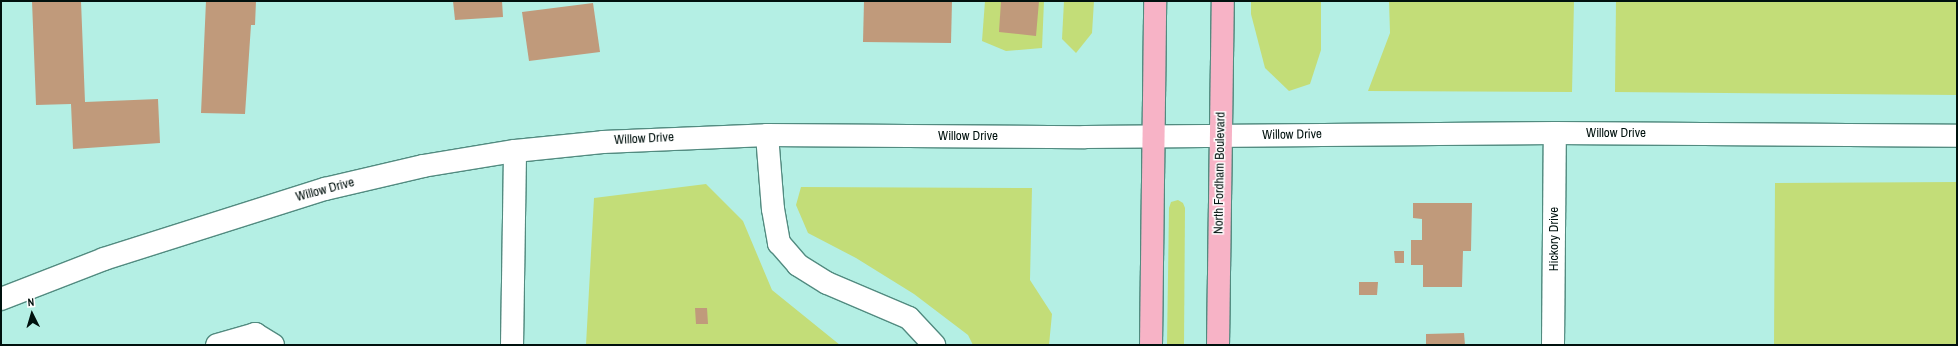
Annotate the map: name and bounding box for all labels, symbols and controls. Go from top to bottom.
street label: North Fordham Boulevard [1211,112,1229,234]
street label: Willow Drive [1586,125,1646,141]
street label: Willow Drive [1262,127,1322,143]
street label: Willow Drive [938,128,998,144]
street label: Willow Drive [614,130,674,148]
street label: Willow Drive [294,175,356,205]
street label: Hickory Drive [1546,207,1562,271]
north arrow [12,294,52,334]
text: N [27,295,35,309]

